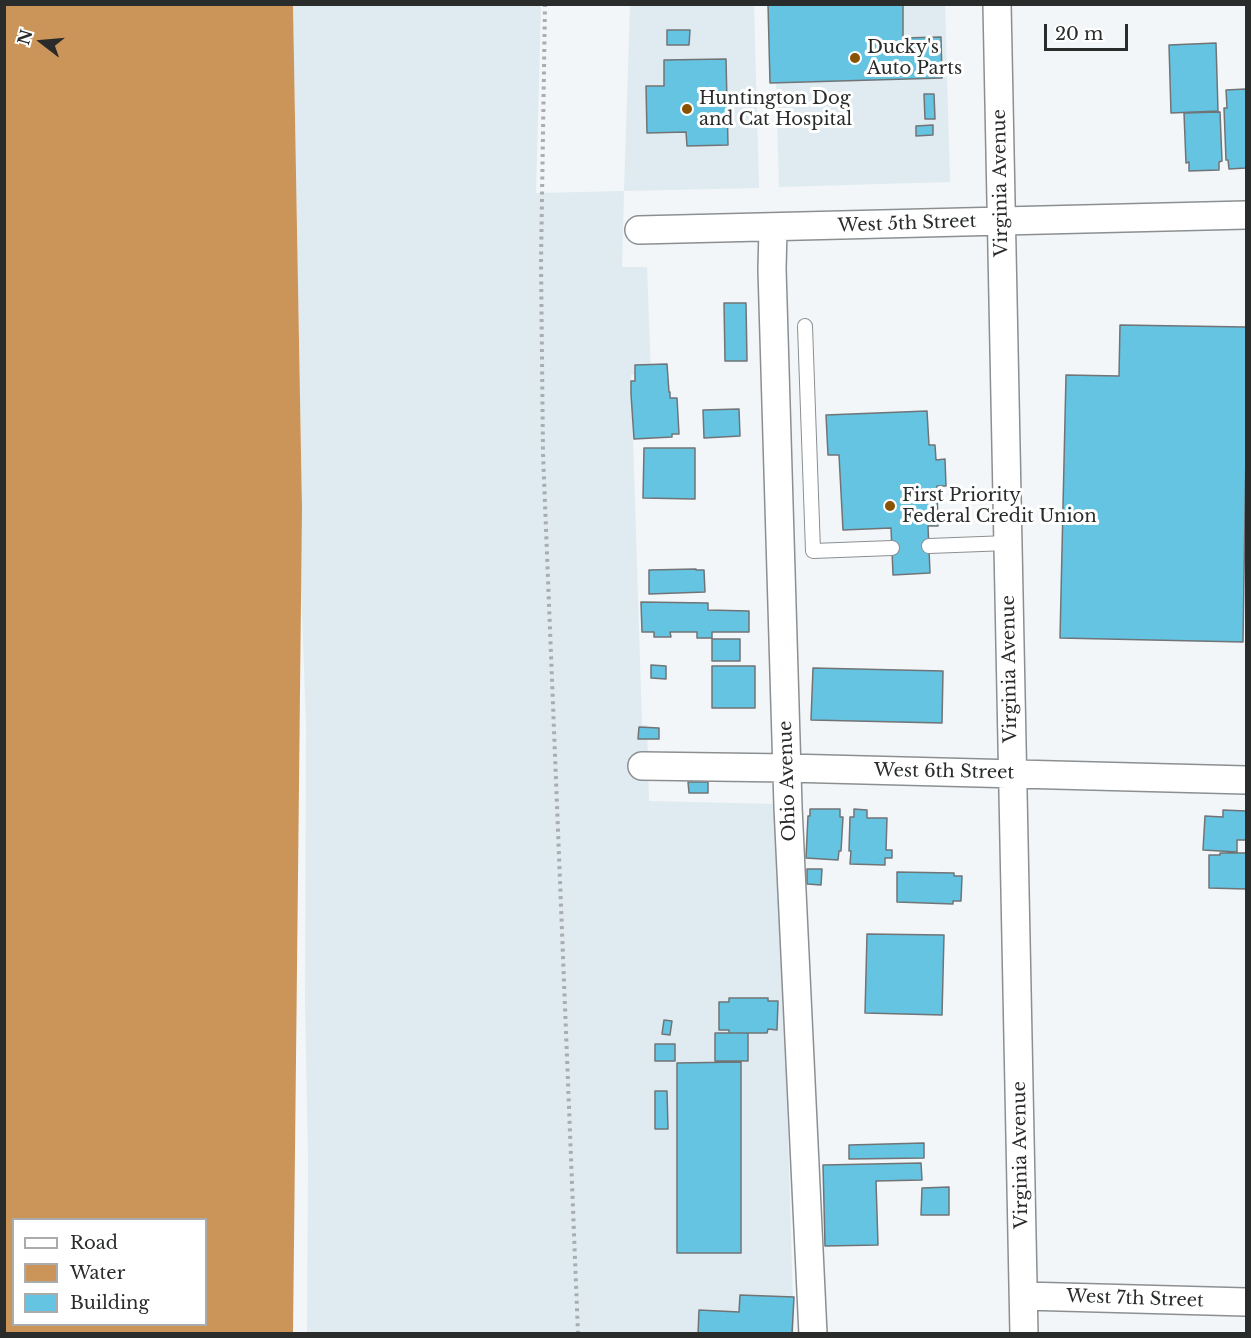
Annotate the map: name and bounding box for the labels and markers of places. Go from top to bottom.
place label: Ducky's Auto Parts [867,37,962,80]
marker: Ducky's Auto Parts [848,51,862,65]
place label: Huntington Dog and Cat Hospital [699,88,852,130]
marker: Huntington Dog and Cat Hospital [680,102,694,116]
place label: First Priority Federal Credit Union [902,485,1097,528]
marker: First Priority Federal Credit Union [883,499,897,513]

